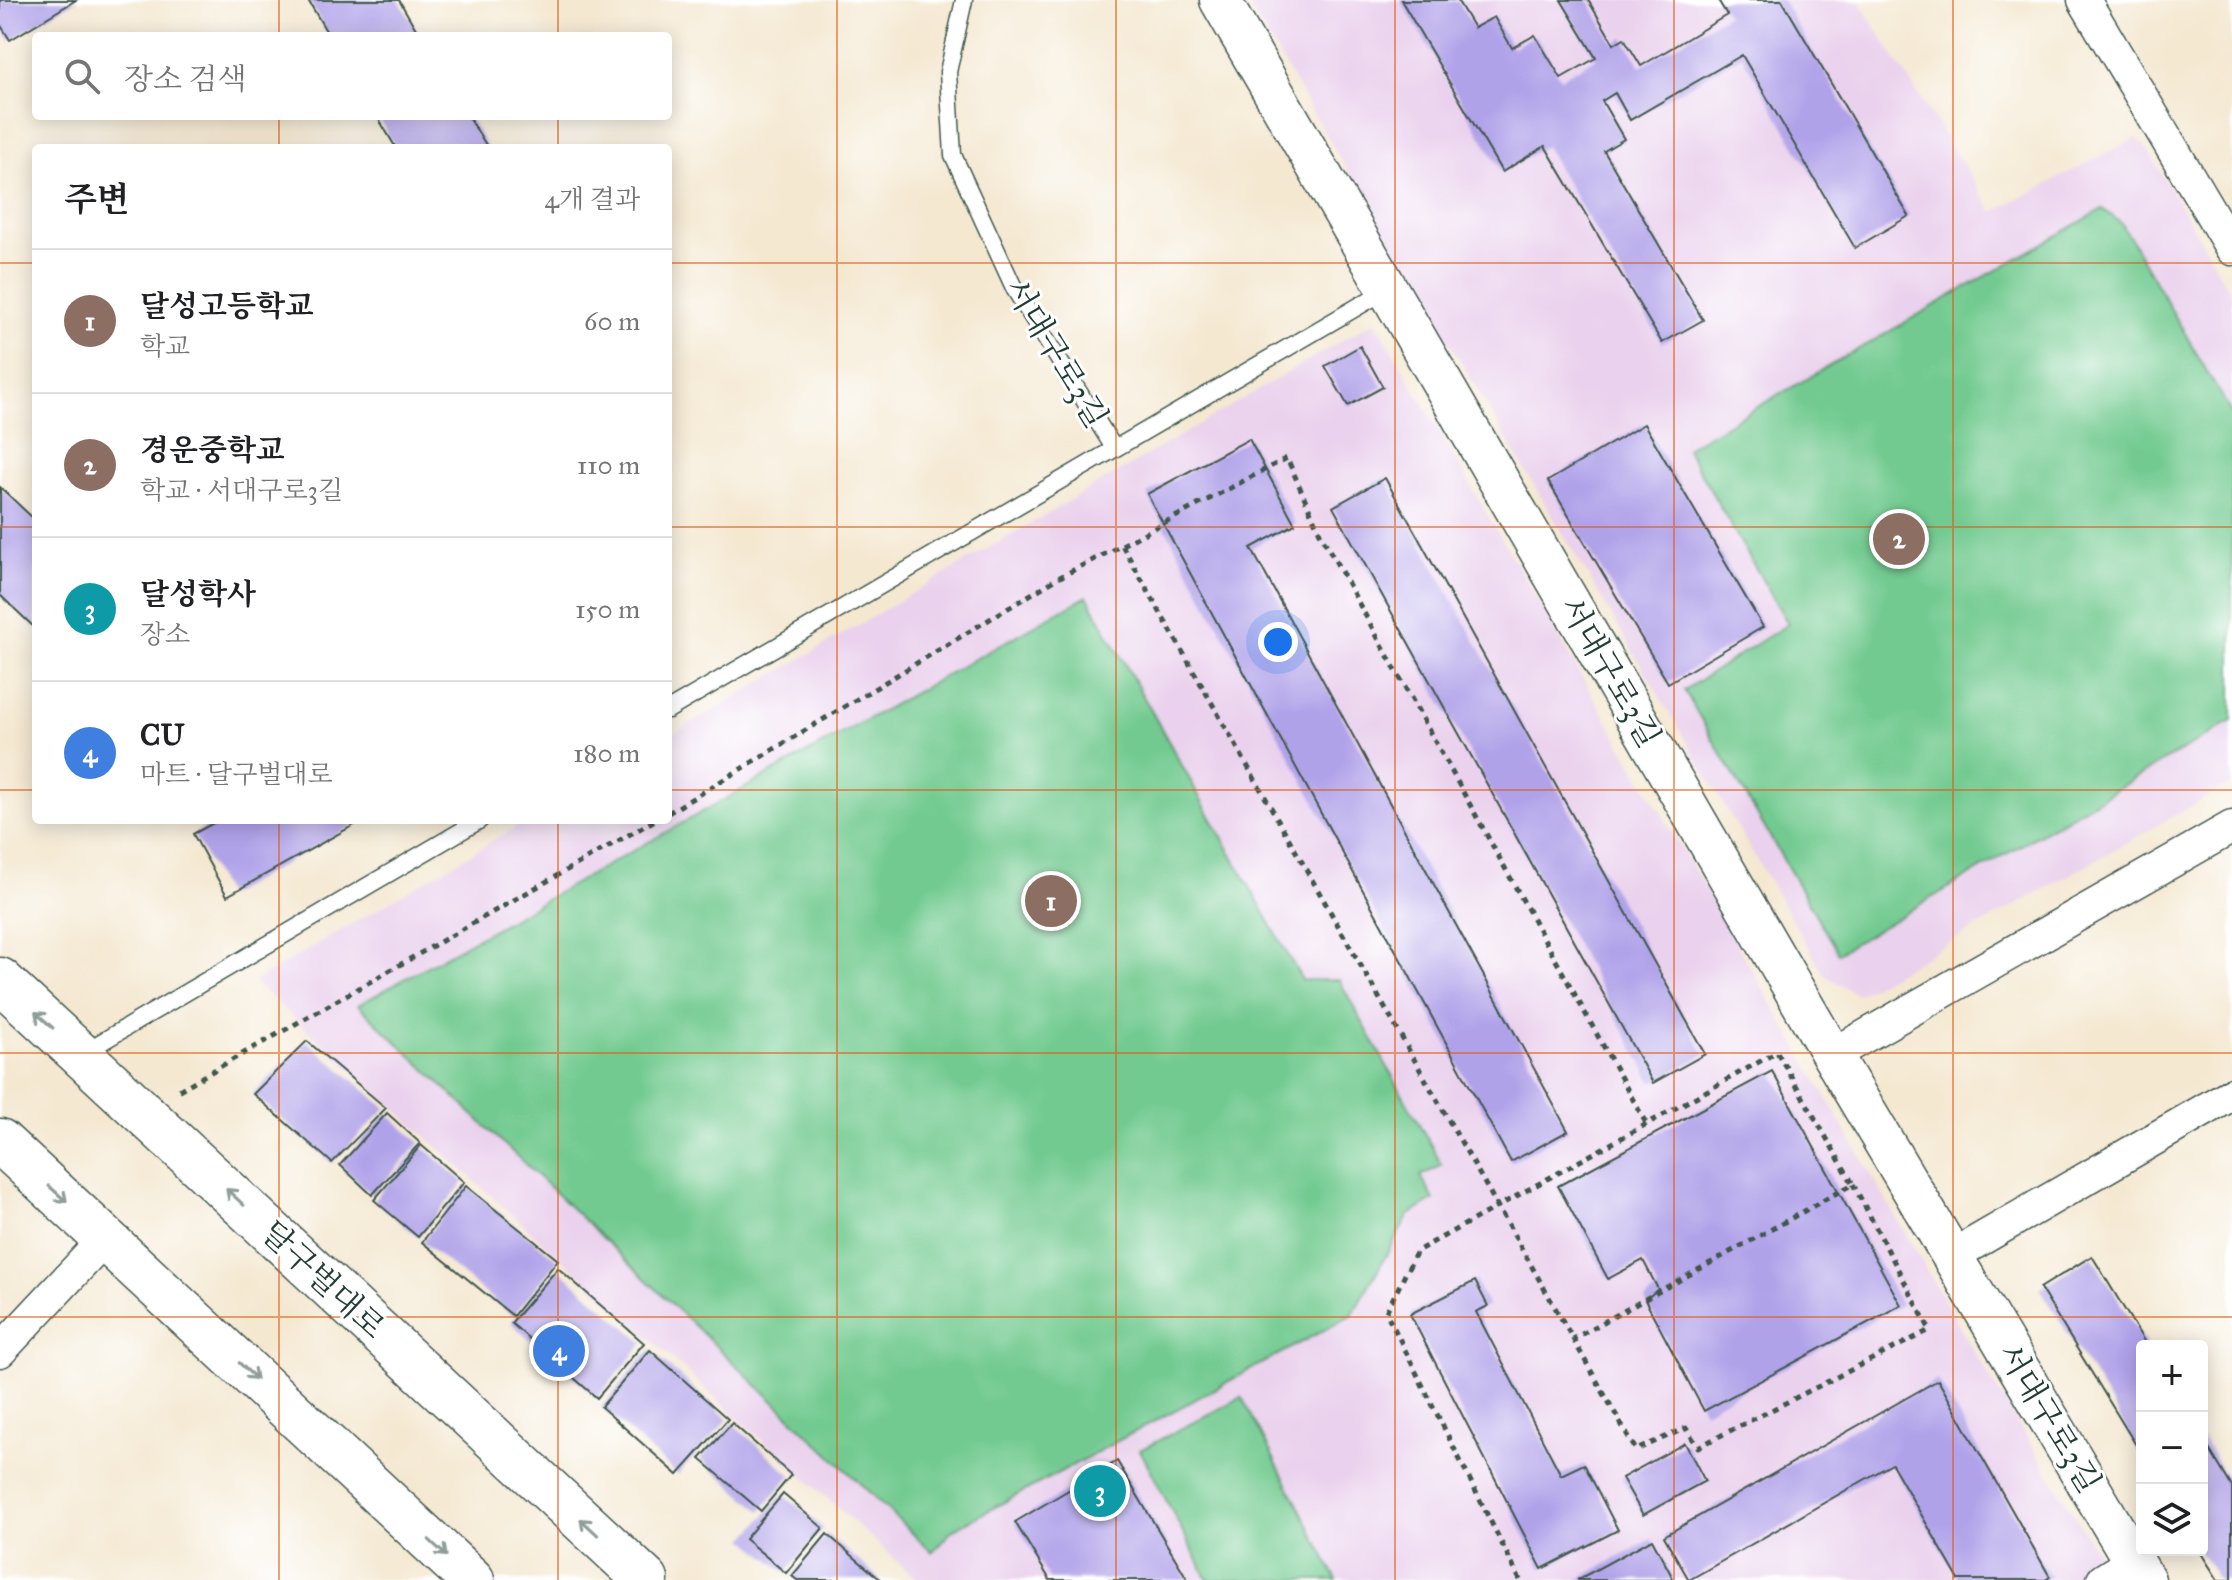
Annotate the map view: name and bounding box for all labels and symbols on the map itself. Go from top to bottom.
street label: 서대구로3길 [996,271,1116,435]
pin: 2 [1873,509,1925,569]
street label: 서대구로3길 [1551,590,1669,754]
your location [1258,622,1298,662]
pin: 1 [1025,871,1077,931]
one-way arrow [34,1011,54,1030]
one-way arrow [47,1184,67,1202]
one-way arrow [225,1188,245,1207]
street label: 달구벌대로 [253,1213,393,1347]
pin: 4 [533,1321,585,1381]
street label: 서대구로3길 [1989,1336,2109,1500]
one-way arrow [238,1361,258,1380]
pin: 3 [1074,1461,1126,1521]
one-way arrow [579,1517,599,1536]
one-way arrow [428,1538,447,1557]

